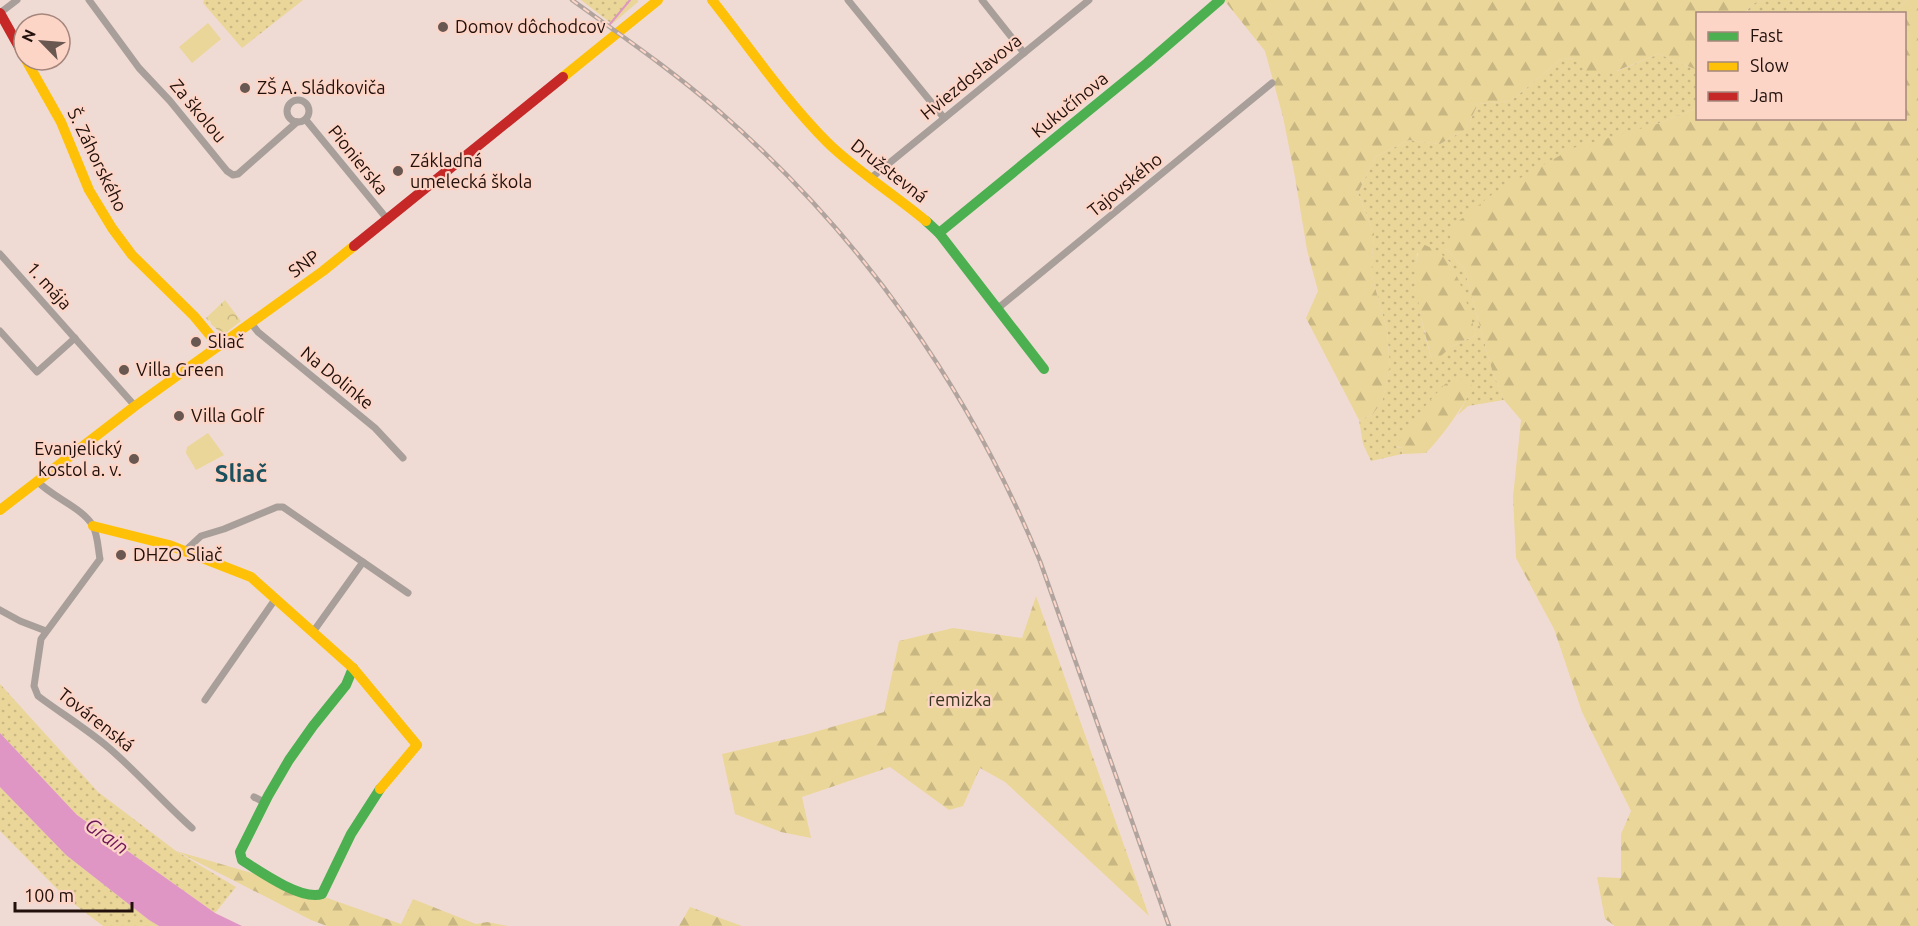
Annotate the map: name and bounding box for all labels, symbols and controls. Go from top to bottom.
north arrow [12,12,72,72]
legend [1696,12,1906,120]
place label: Domov dôchodcov [455,16,606,36]
marker: Domov dôchodcov [436,20,450,34]
text: Fast [1750,25,1783,45]
text: N [18,26,39,45]
street label: Hviezdoslavova [916,29,1025,123]
text: Slow [1750,55,1789,75]
street label: Kukučínova [1027,67,1111,141]
street label: Za školou [167,75,231,146]
place label: ZŠ A. Sládkoviča [257,76,385,97]
marker: ZŠ A. Sládkoviča [238,81,252,95]
text: Jam [1750,85,1784,105]
street label: Š. Záhorského [64,104,132,215]
street label: Pionierska [325,121,393,198]
street label: Družstevná [848,134,932,206]
street label: Tajovského [1083,148,1165,220]
place label: Základná umelecká škola [410,150,532,191]
marker: Základná umelecká škola [391,164,405,178]
street label: SNP [284,245,323,281]
street label: 1. mája [23,257,76,313]
place label: Sliač [208,331,244,351]
marker: Sliač [189,335,203,349]
street label: Na Dolinke [297,342,378,413]
place label: Villa Green [136,359,224,379]
marker: Villa Green [117,363,131,377]
place label: Villa Golf [191,405,264,425]
marker: Villa Golf [172,409,186,423]
place label: Evanjelický kostol a. v. [34,438,122,479]
marker: Evanjelický kostol a. v. [127,452,141,466]
district label: Sliač [215,460,267,487]
place label: DHZO Sliač [133,544,222,564]
marker: DHZO Sliač [114,548,128,562]
street label: Továrenská [55,683,139,755]
park label: remizka [928,689,992,709]
water label: Grain [81,813,133,859]
scale bar [15,875,132,913]
text: 100 m [24,885,74,905]

